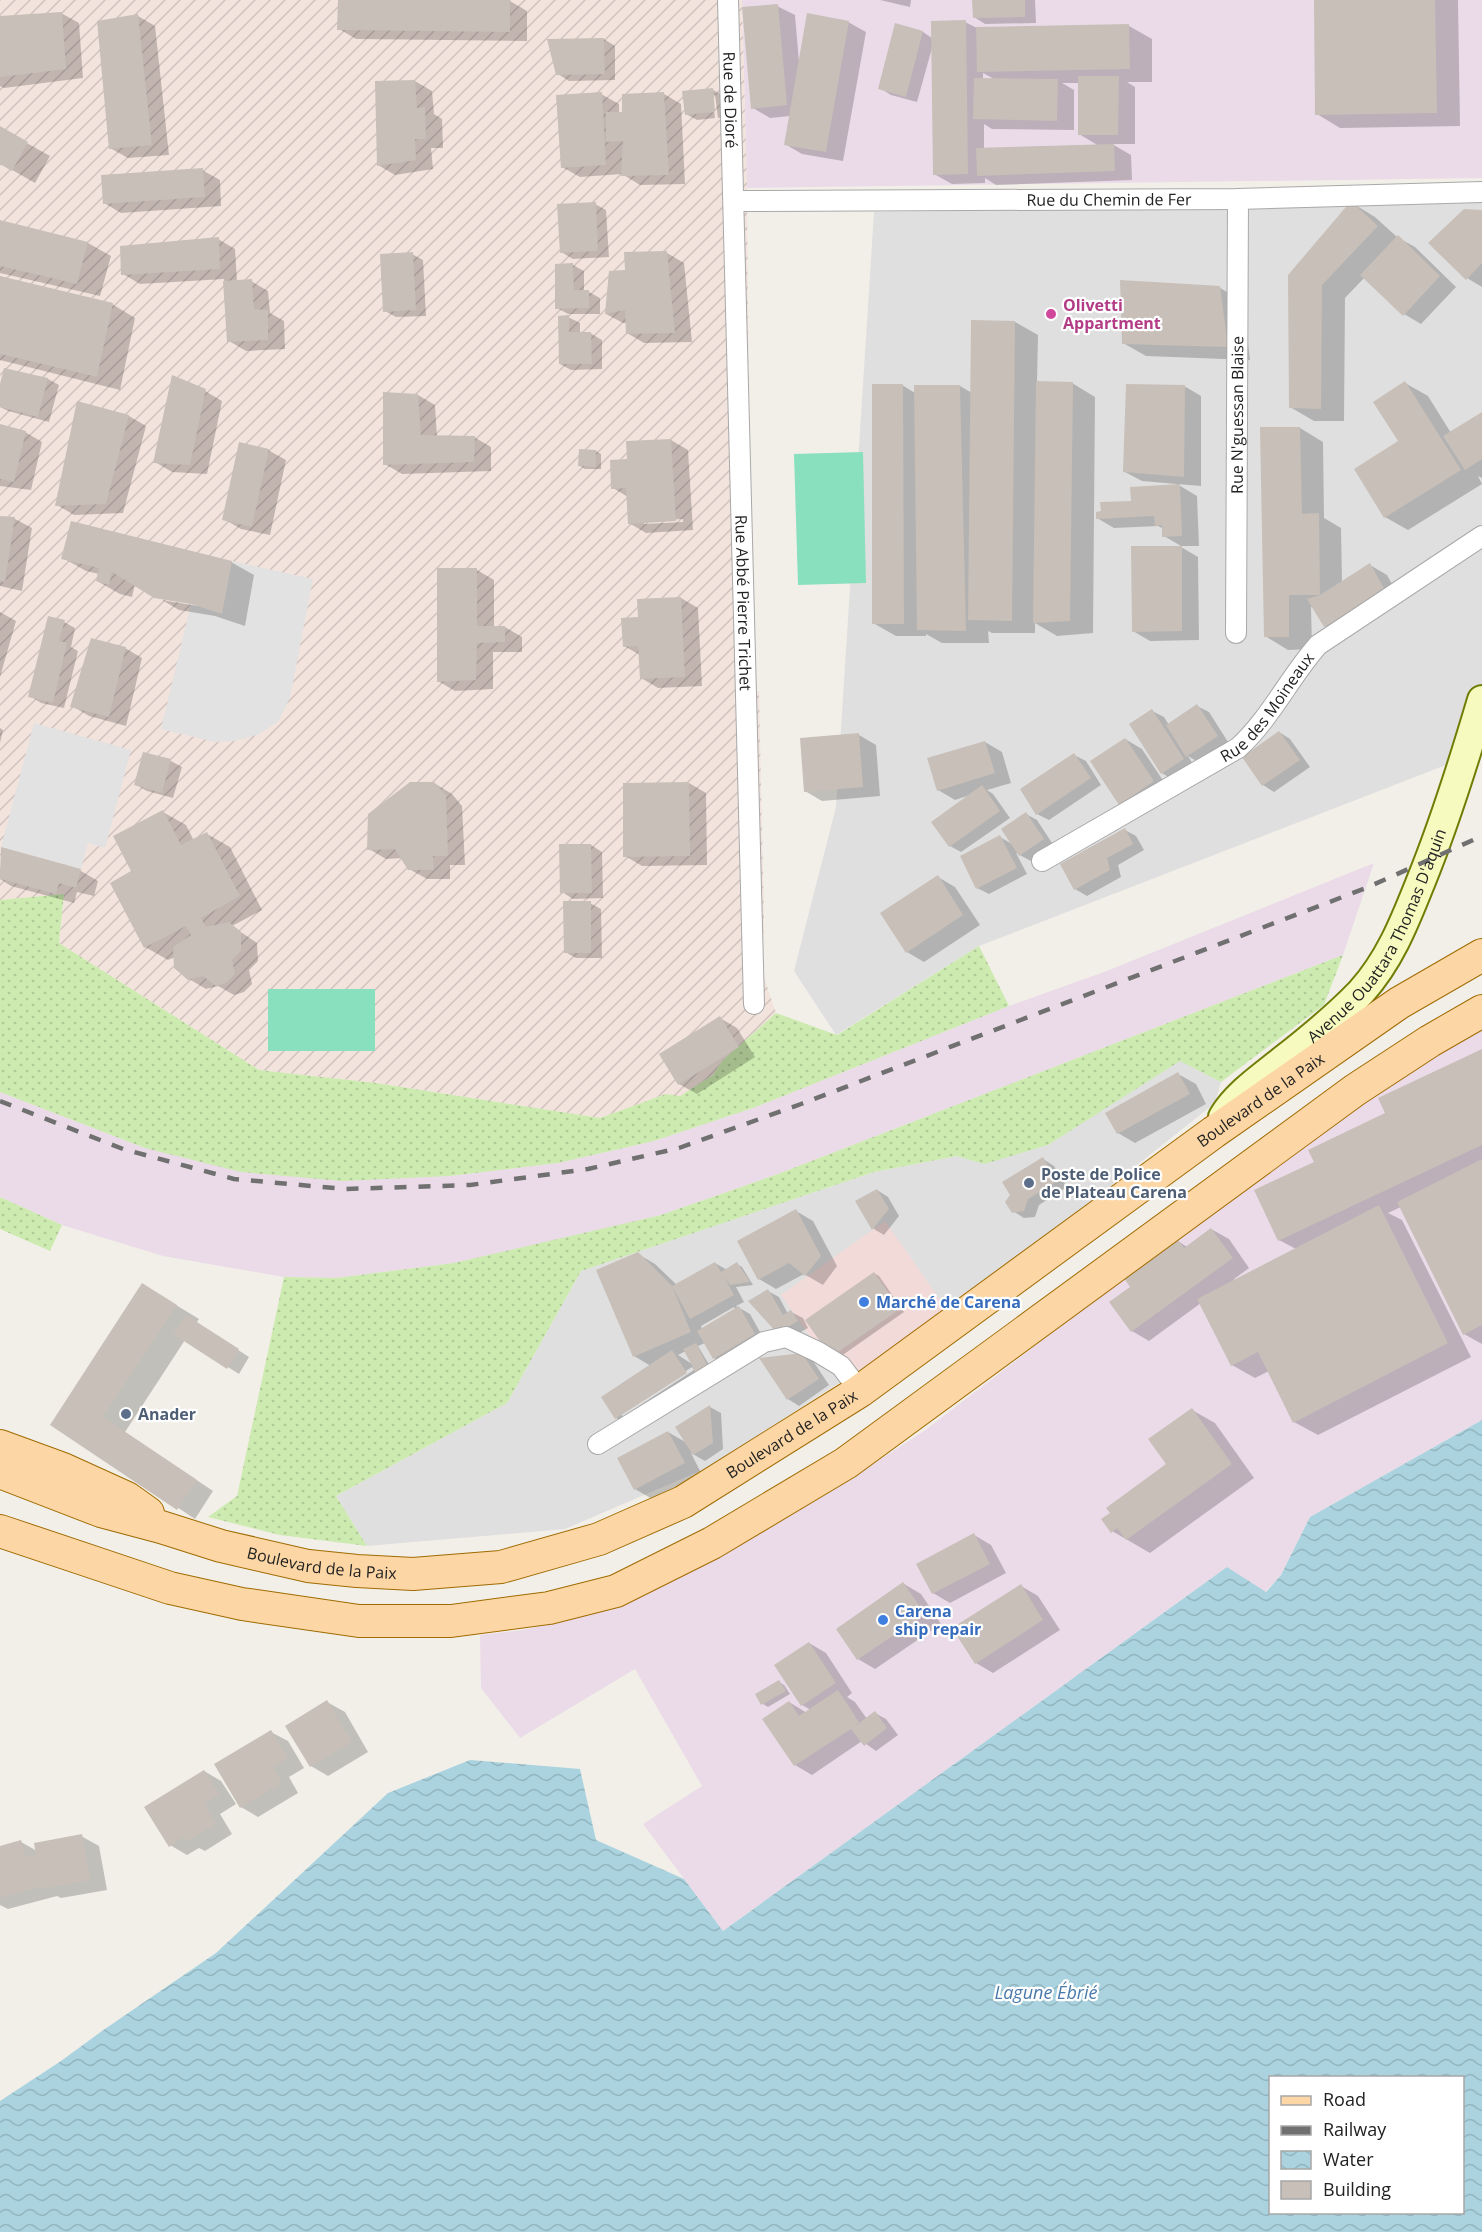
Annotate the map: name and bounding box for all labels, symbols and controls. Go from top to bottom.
street label: Rue de Dioré [718,51,743,149]
street label: Rue du Chemin de Fer [1026,188,1192,211]
place label: Olivetti Appartment [1063,294,1161,334]
marker: Olivetti Appartment [1044,307,1058,321]
street label: Rue N'guessan Blaise [1226,336,1248,494]
street label: Rue Abbé Pierre Trichet [730,514,757,691]
street label: Rue des Moineaux [1216,647,1319,767]
street label: Avenue Ouattara Thomas D'aquin [1302,825,1451,1048]
street label: Boulevard de la Paix [1192,1047,1329,1152]
place label: Poste de Police de Plateau Carena [1041,1163,1187,1203]
marker: Poste de Police de Plateau Carena [1022,1176,1036,1190]
place label: Marché de Carena [876,1291,1021,1313]
marker: Marché de Carena [857,1295,871,1309]
street label: Boulevard de la Paix [722,1384,862,1483]
place label: Anader [138,1403,196,1425]
marker: Anader [119,1407,133,1421]
street label: Boulevard de la Paix [245,1541,398,1584]
place label: Carena ship repair [895,1600,981,1640]
marker: Carena ship repair [876,1613,890,1627]
water label: Lagune Ébrié [995,1980,1097,2004]
legend [1269,2076,1464,2214]
text: Road [1323,2087,1366,2111]
text: Railway [1323,2117,1387,2141]
text: Water [1323,2147,1374,2171]
text: Building [1323,2177,1391,2201]

